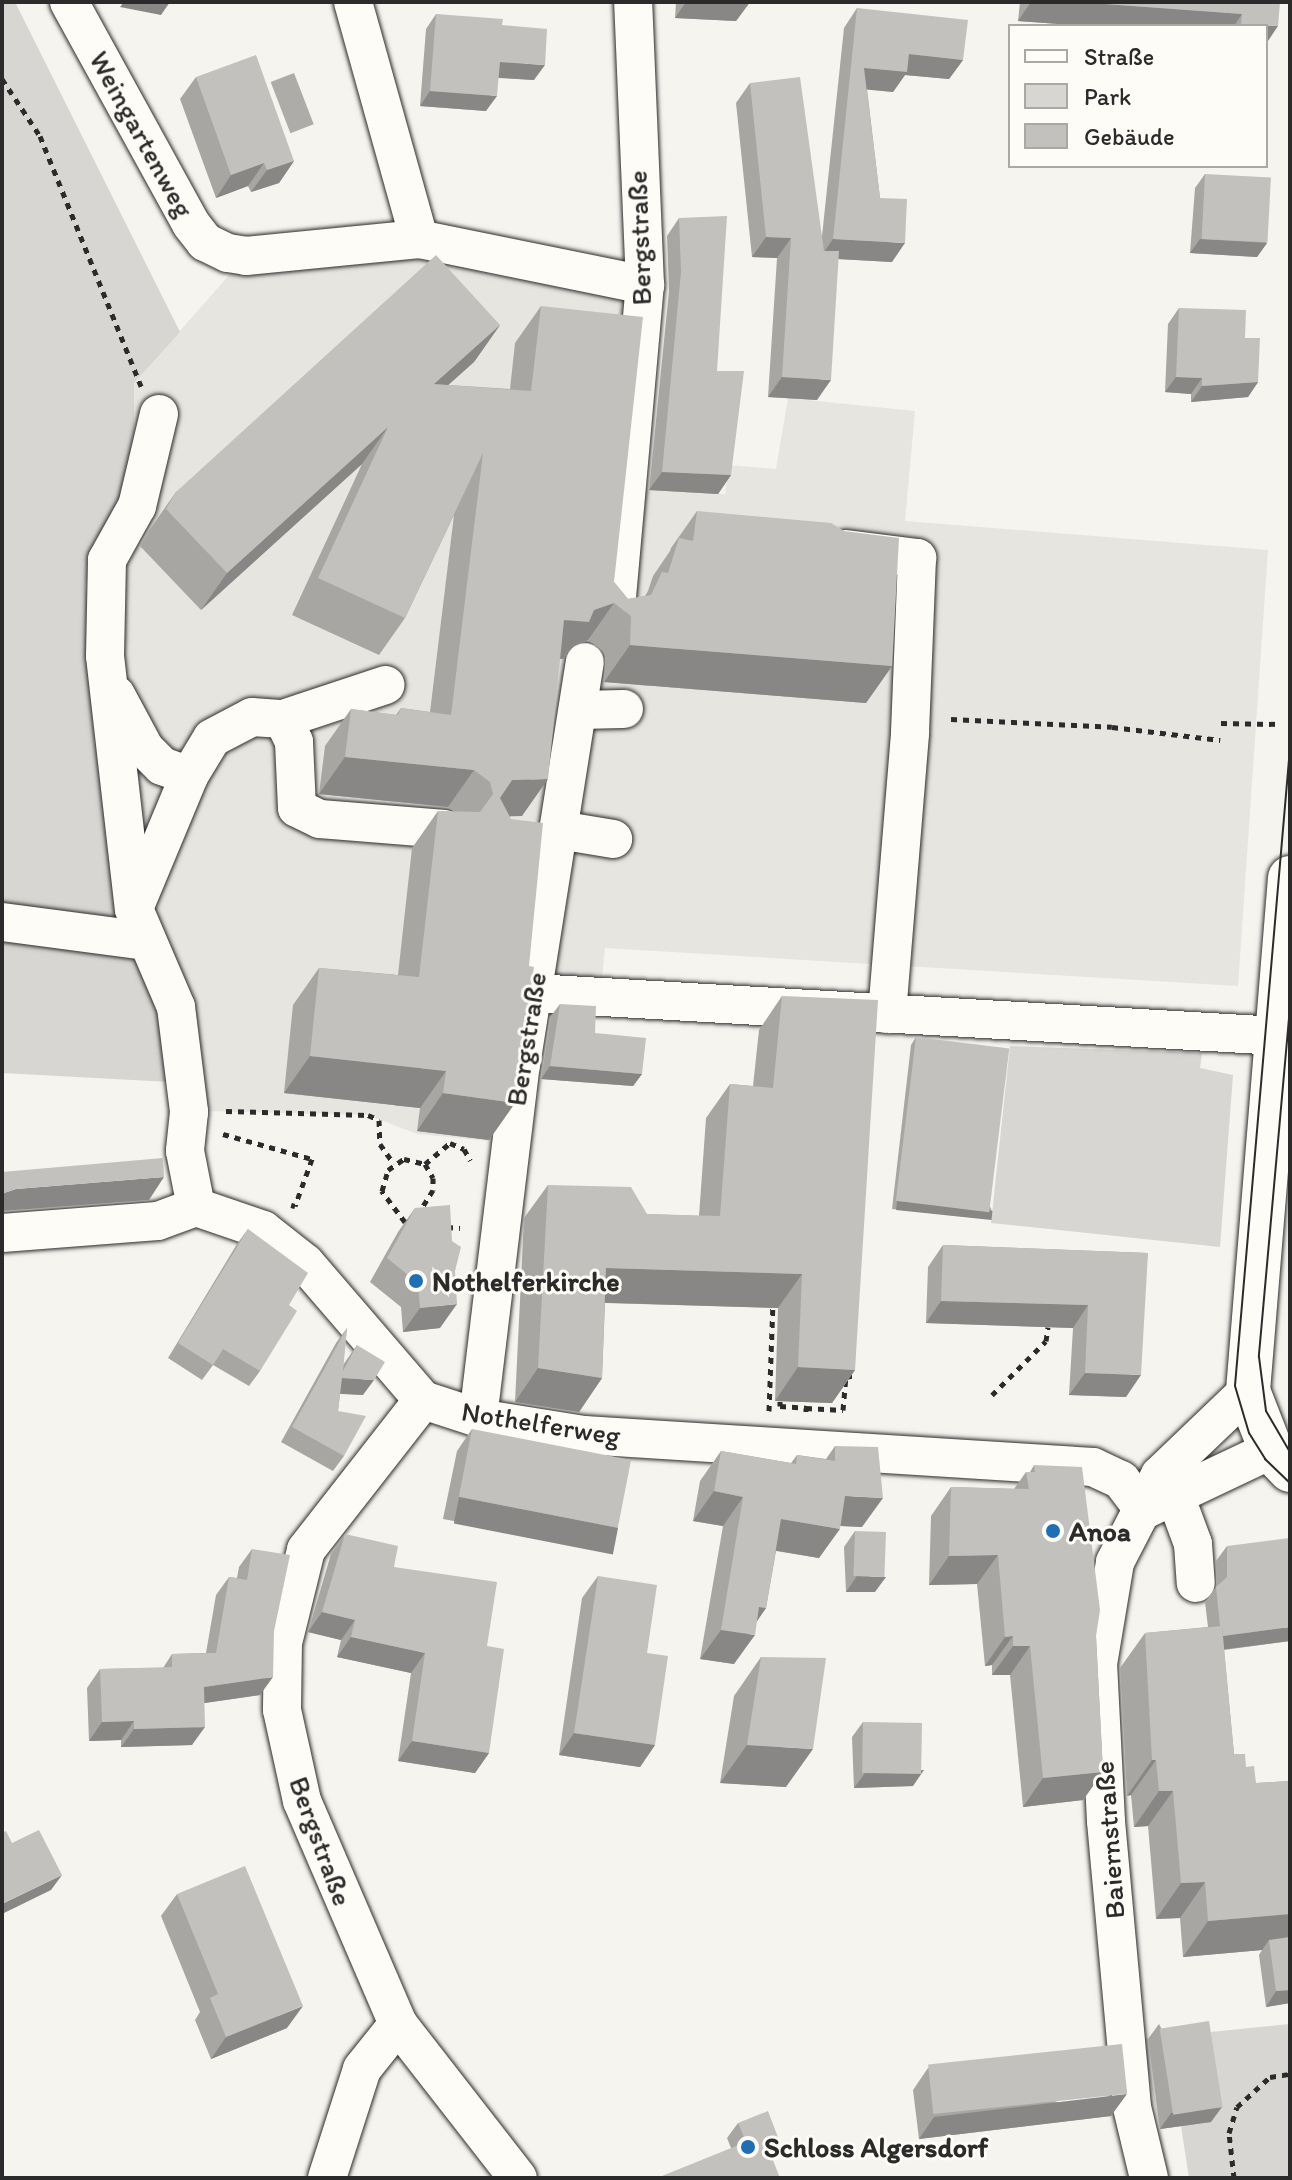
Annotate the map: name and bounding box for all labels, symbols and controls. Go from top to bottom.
legend [1008,24,1268,168]
text: Straße [1084,42,1154,71]
street label: Weingartenweg [83,45,201,223]
text: Park [1084,82,1131,111]
text: Gebäude [1084,122,1175,151]
street label: Bergstraße [620,170,658,306]
street label: Bergstraße [499,970,553,1108]
place label: Nothelferkirche [432,1264,620,1298]
marker: Nothelferkirche [407,1272,425,1290]
street label: Nothelferweg [459,1394,623,1452]
place label: Anoa [1069,1514,1131,1548]
marker: Anoa [1044,1522,1062,1540]
street label: Baiernstraße [1087,1760,1131,1920]
street label: Bergstraße [282,1772,360,1910]
place label: Schloss Algersdorf [764,2130,989,2164]
marker: Schloss Algersdorf [739,2138,757,2156]

